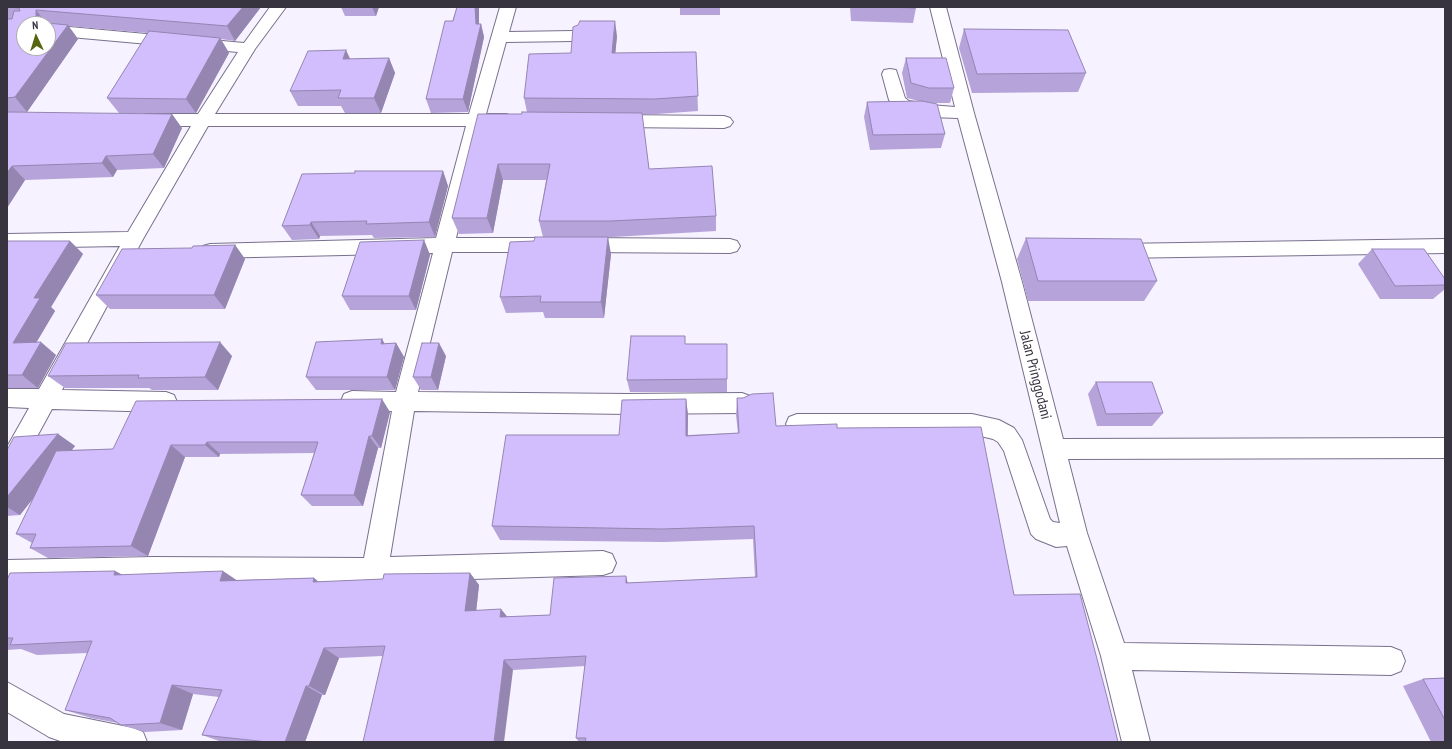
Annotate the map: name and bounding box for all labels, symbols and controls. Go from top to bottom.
north arrow [16,16,56,56]
text: N [32,18,39,32]
street label: Jalan Pringgodani [1015,329,1055,421]

